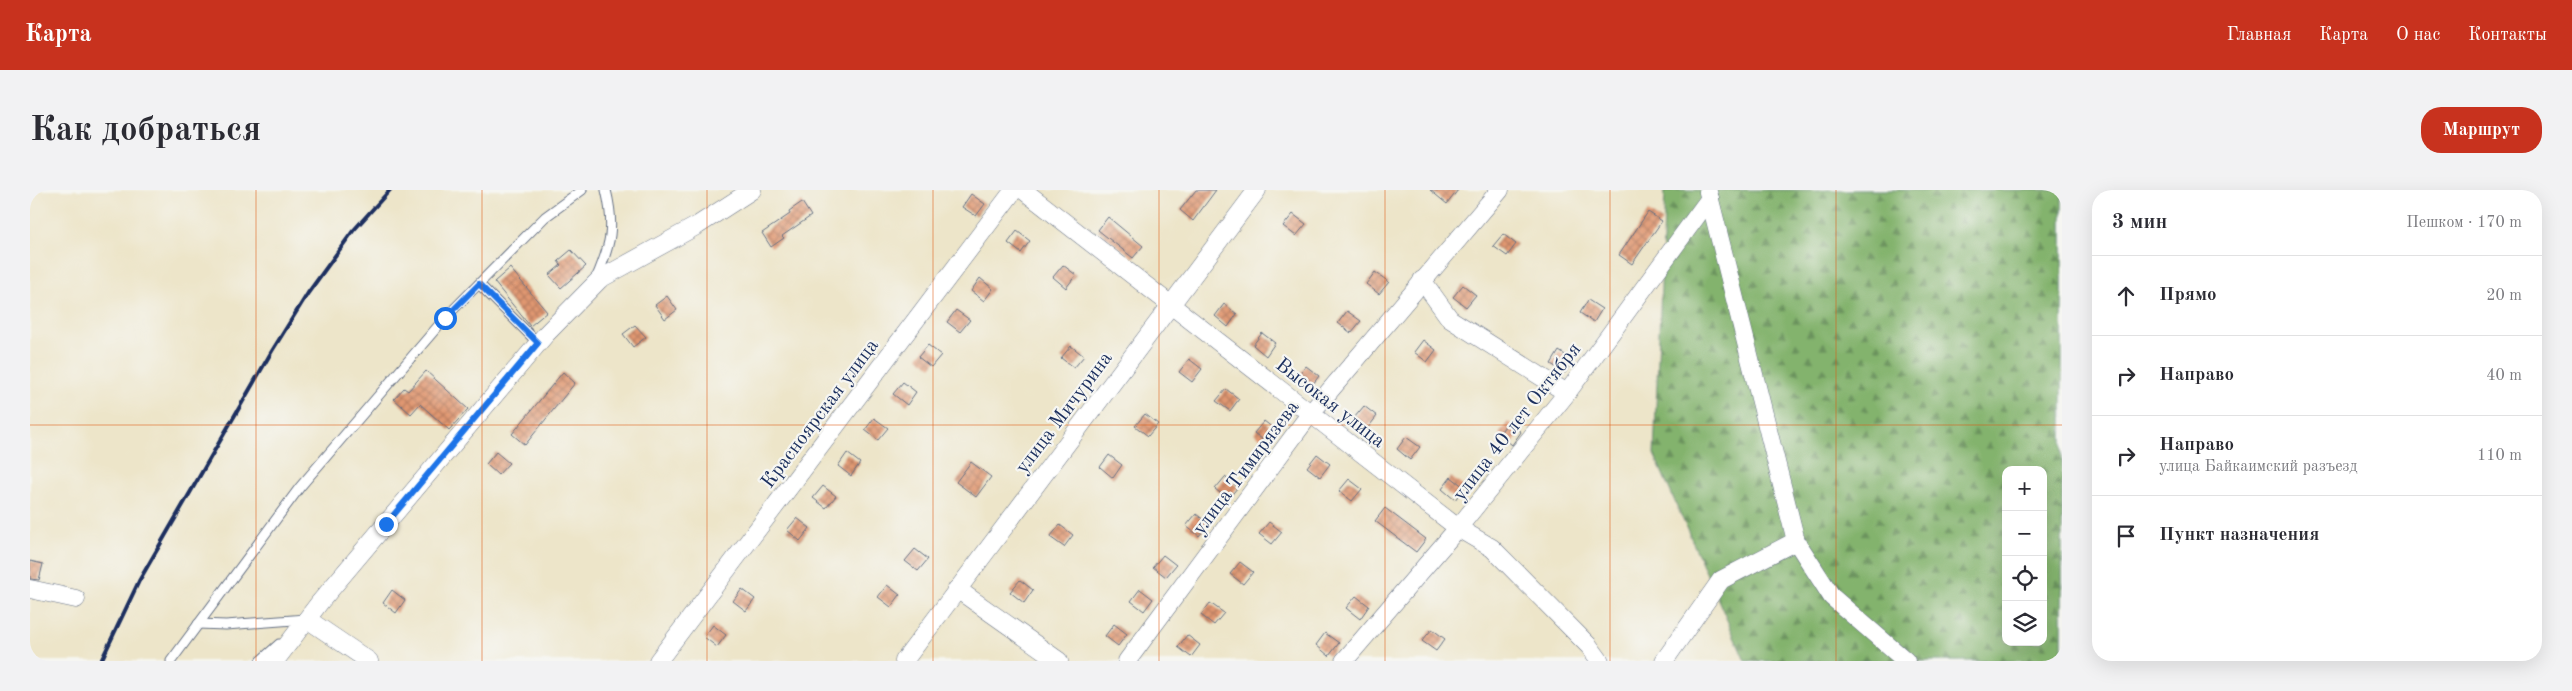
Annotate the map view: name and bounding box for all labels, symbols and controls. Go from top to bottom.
text: Карта [25,23,92,47]
text: Главная [2227,26,2291,44]
text: Карта [2319,26,2368,44]
text: О нас [2396,26,2440,44]
text: Контакты [2468,26,2547,44]
button: Маршрут [2421,107,2542,153]
text: Как добраться [30,113,261,148]
text: 3 мин [2112,212,2167,233]
text: Пешком · 170 m [2406,215,2522,231]
icon: ahead [2112,282,2140,310]
text: Прямо [2159,286,2217,305]
text: 20 m [2486,288,2522,304]
route start [434,307,457,330]
street label: Красноярская улица [758,336,883,492]
street label: улица 40 лет Октября [1450,339,1585,505]
street label: улица Мичурина [1012,348,1117,478]
street label: Высокая улица [1271,355,1388,452]
icon: right [2112,362,2140,390]
text: Направо [2159,366,2234,385]
text: 40 m [2486,368,2522,384]
street label: улица Тимирязева [1190,397,1303,539]
text: Направо [2159,436,2234,455]
icon: right [2112,442,2140,470]
text: 110 m [2477,448,2522,464]
text: улица Байкаимский разъезд [2159,459,2357,475]
map controls [2002,466,2047,646]
button: + [2002,466,2047,511]
button: − [2002,511,2047,556]
route end [375,513,398,536]
icon: arrive [2112,522,2140,550]
text: Пункт назначения [2159,526,2319,545]
button: locate [2002,556,2047,601]
button: layers [2002,601,2047,646]

